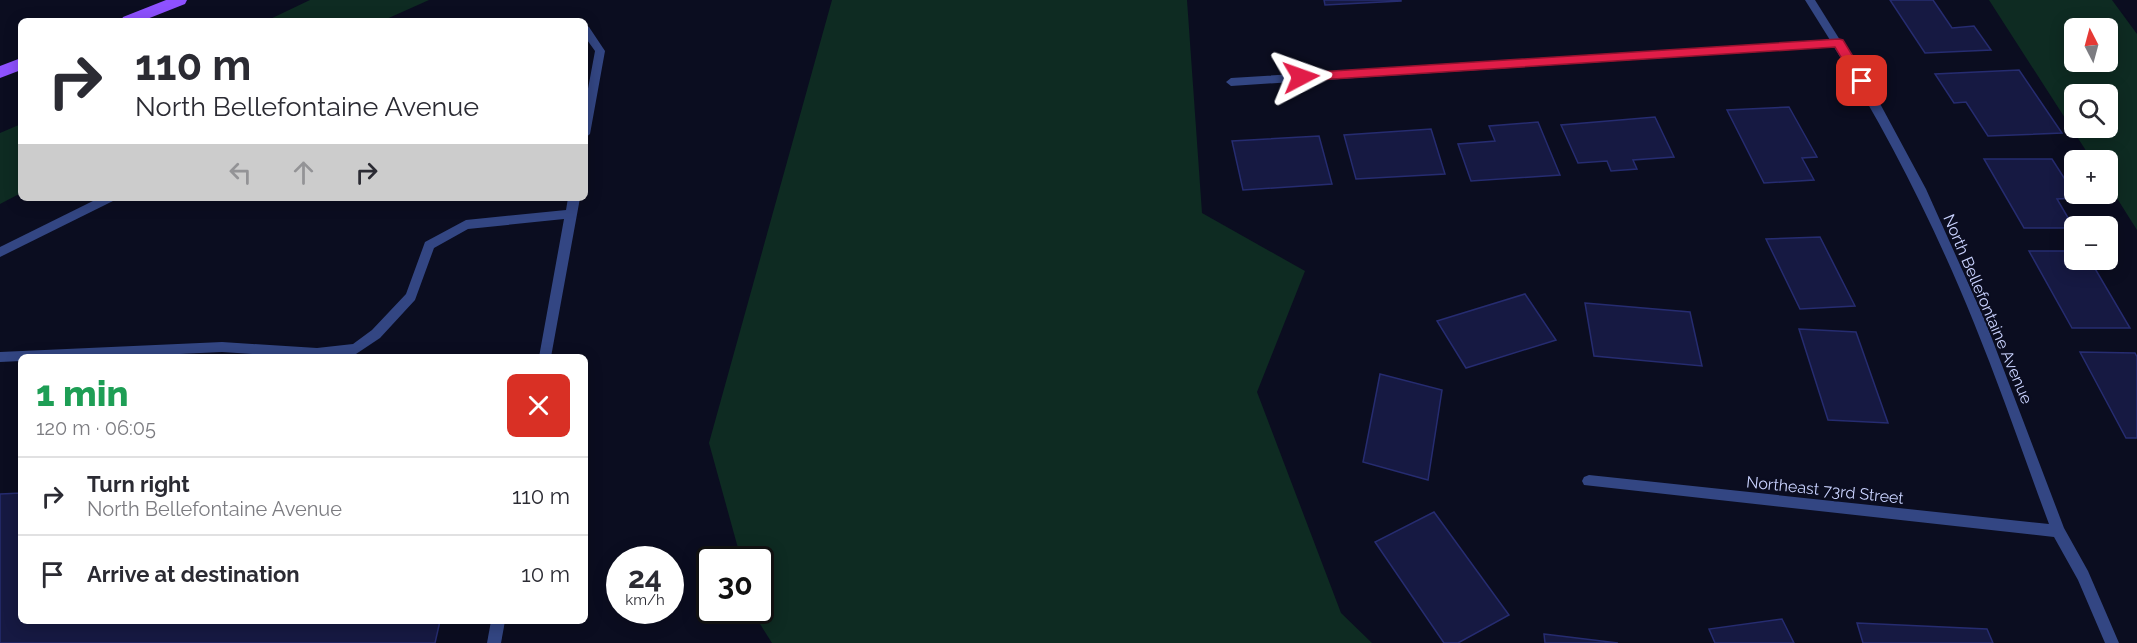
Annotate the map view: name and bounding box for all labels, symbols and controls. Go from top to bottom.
north arrow [2064,18,2118,72]
map controls [2064,18,2118,270]
text: 110 m [135,41,251,90]
icon: right [36,42,114,120]
position arrow [1269,45,1333,109]
pin [1836,55,1887,106]
icon: arrive [1845,64,1878,97]
button: search [2064,84,2118,138]
text: North Bellefontaine Avenue [135,91,479,122]
button: + [2064,150,2118,204]
icon: left [224,156,257,189]
icon: ahead [287,156,320,189]
icon: right [350,156,383,189]
street label: North Bellefontaine Avenue [1939,211,2037,407]
button: − [2064,216,2118,270]
text: 1 min [36,372,128,414]
button: close [507,374,570,437]
text: 120 m · 06:05 [36,416,156,440]
text: Turn right [87,471,190,497]
street label: Northeast 73rd Street [1745,472,1905,508]
icon: right [36,480,69,513]
text: 110 m [512,483,570,509]
text: North Bellefontaine Avenue [87,497,342,521]
speed limit sign: 30 [696,546,774,624]
icon: arrive [36,558,69,591]
text: 24 [628,560,662,595]
text: Arrive at destination [87,561,300,587]
text: 10 m [521,561,570,587]
text: km/h [625,591,665,609]

